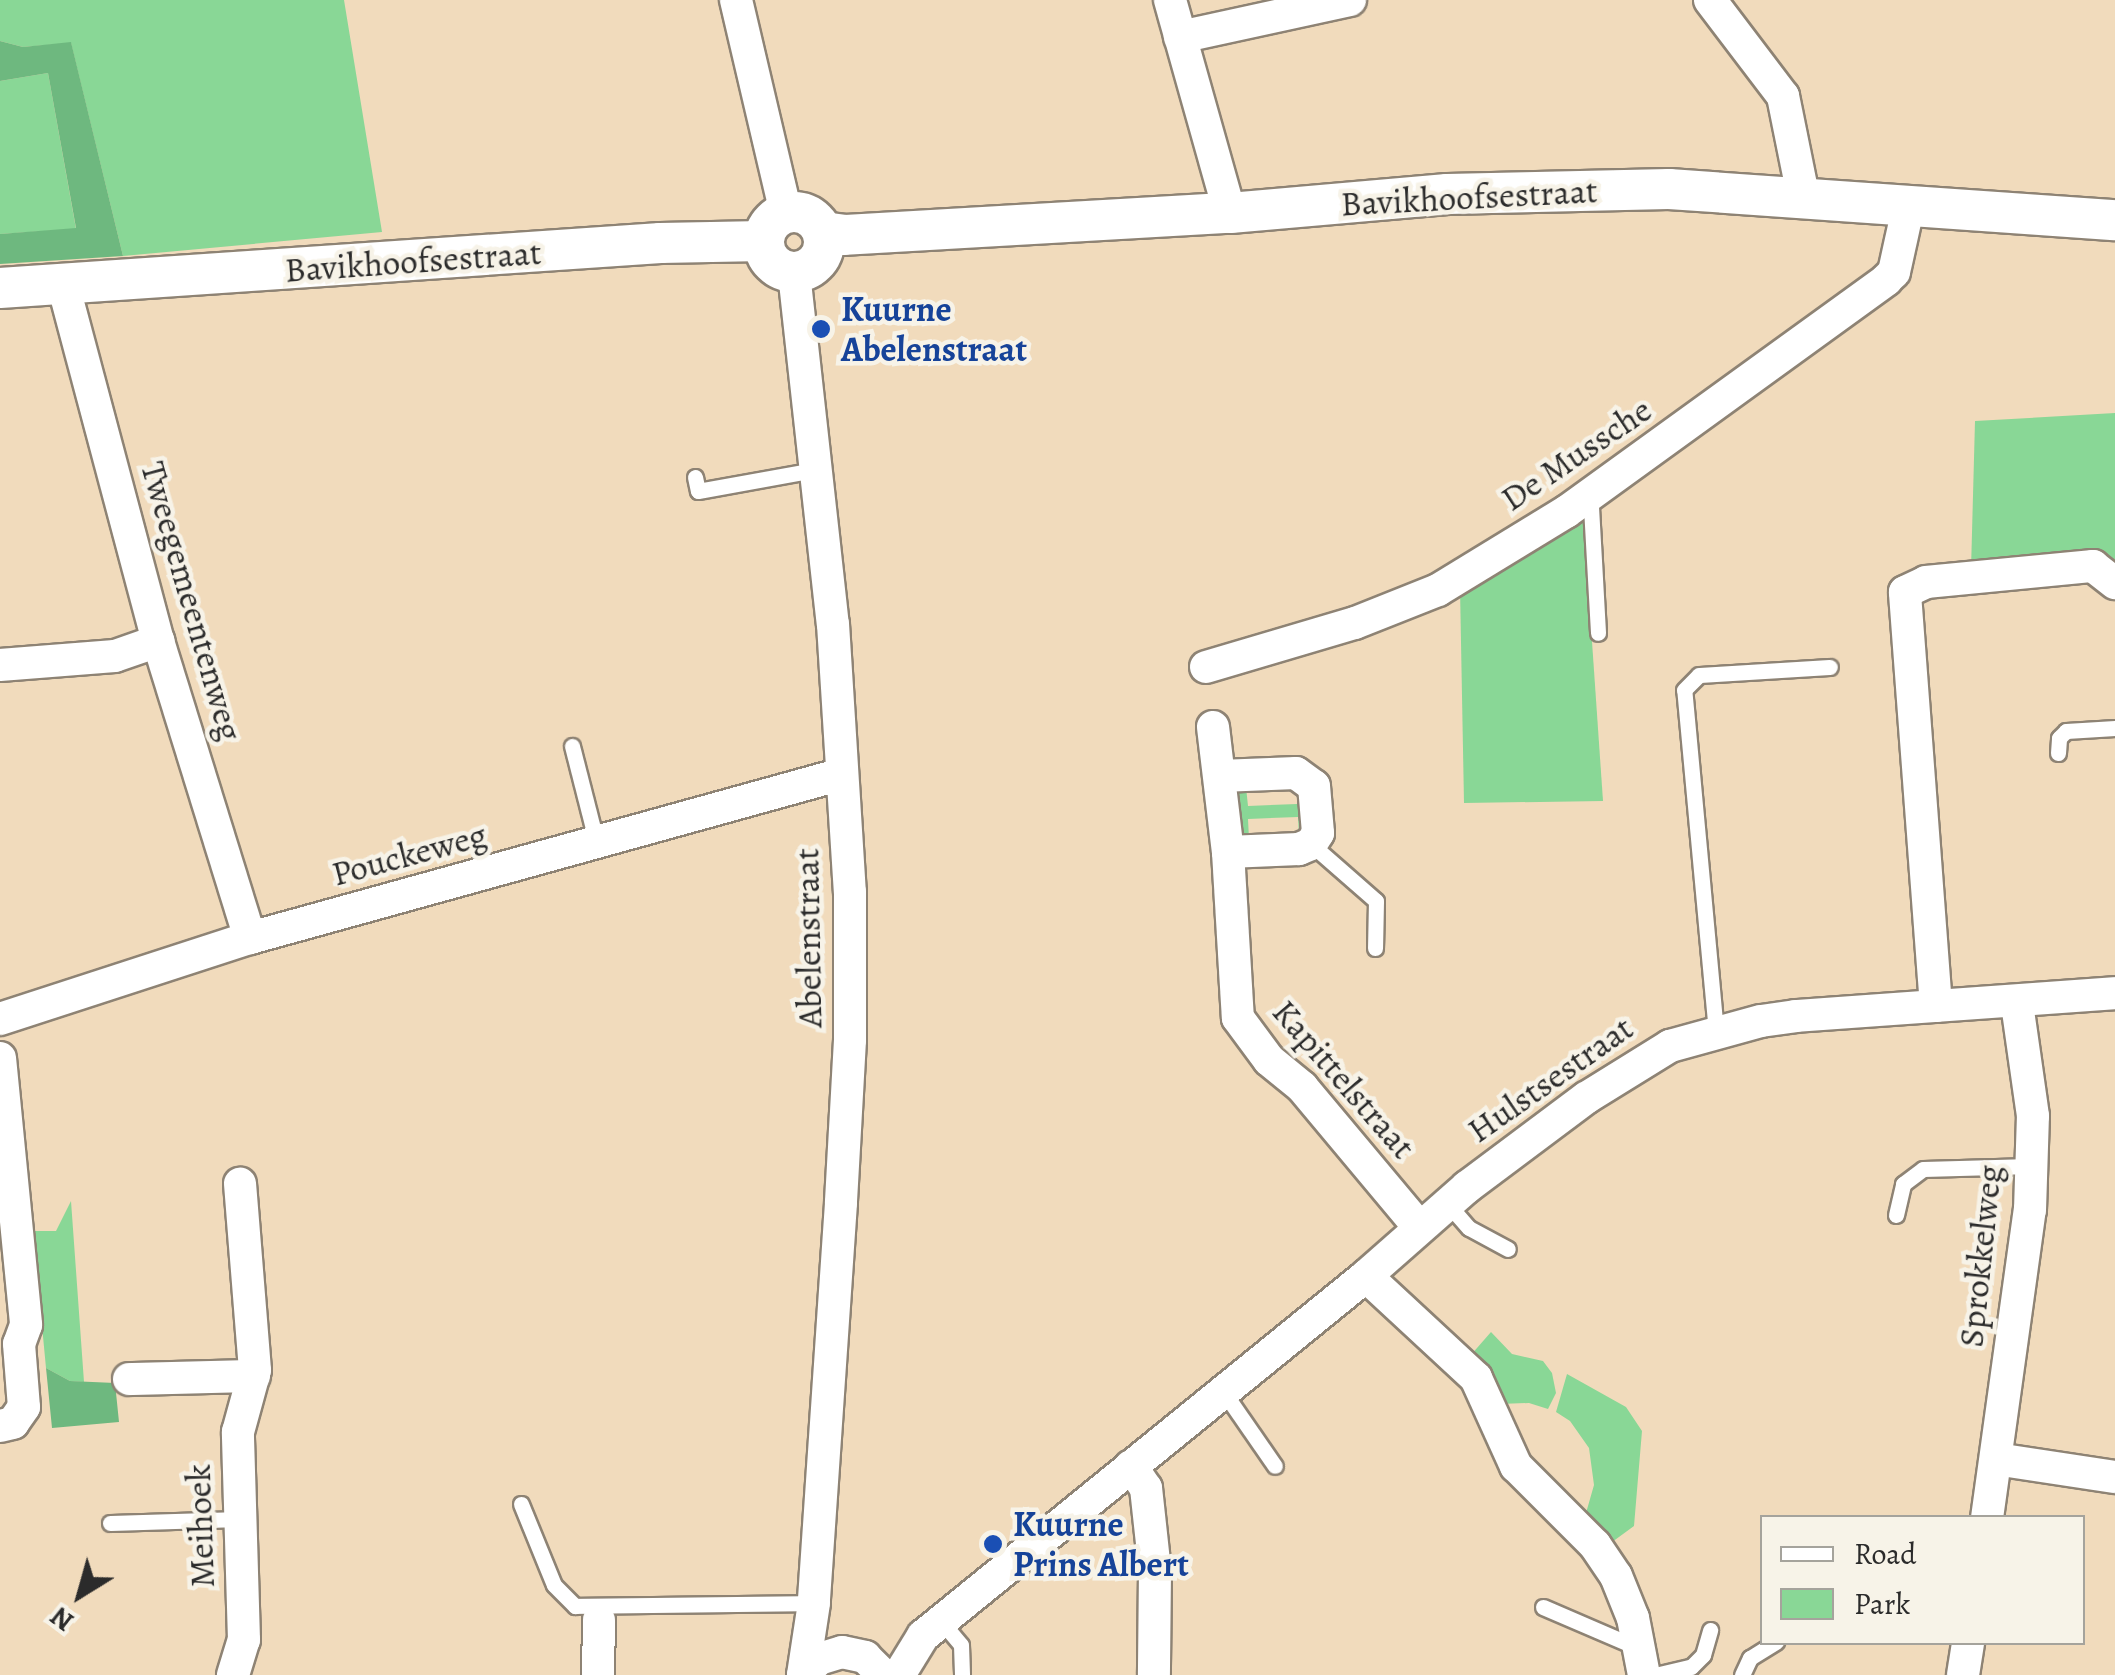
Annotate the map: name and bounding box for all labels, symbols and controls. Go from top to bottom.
street label: Bavikhoofsestraat [1340,169,1598,225]
street label: Bavikhoofsestraat [283,231,543,291]
place label: Kuurne Abelenstraat [841,288,1027,370]
marker: Kuurne Abelenstraat [810,318,832,340]
street label: De Mussche [1493,388,1659,520]
street label: Tweegemeentenweg [132,457,252,745]
street label: Pouckeweg [327,813,491,895]
street label: Abelenstraat [785,848,831,1028]
street label: Kapittelstraat [1264,991,1424,1167]
street label: Hulstsestraat [1459,1007,1641,1151]
street label: Sprokkelweg [1950,1163,2010,1349]
street label: Meihoek [177,1463,223,1589]
place label: Kuurne Prins Albert [1013,1503,1189,1585]
legend [1760,1515,2085,1645]
marker: Kuurne Prins Albert [982,1533,1004,1555]
text: Road [1854,1534,1916,1574]
north arrow [30,1545,130,1645]
text: Park [1854,1584,1910,1624]
text: N [42,1598,82,1640]

